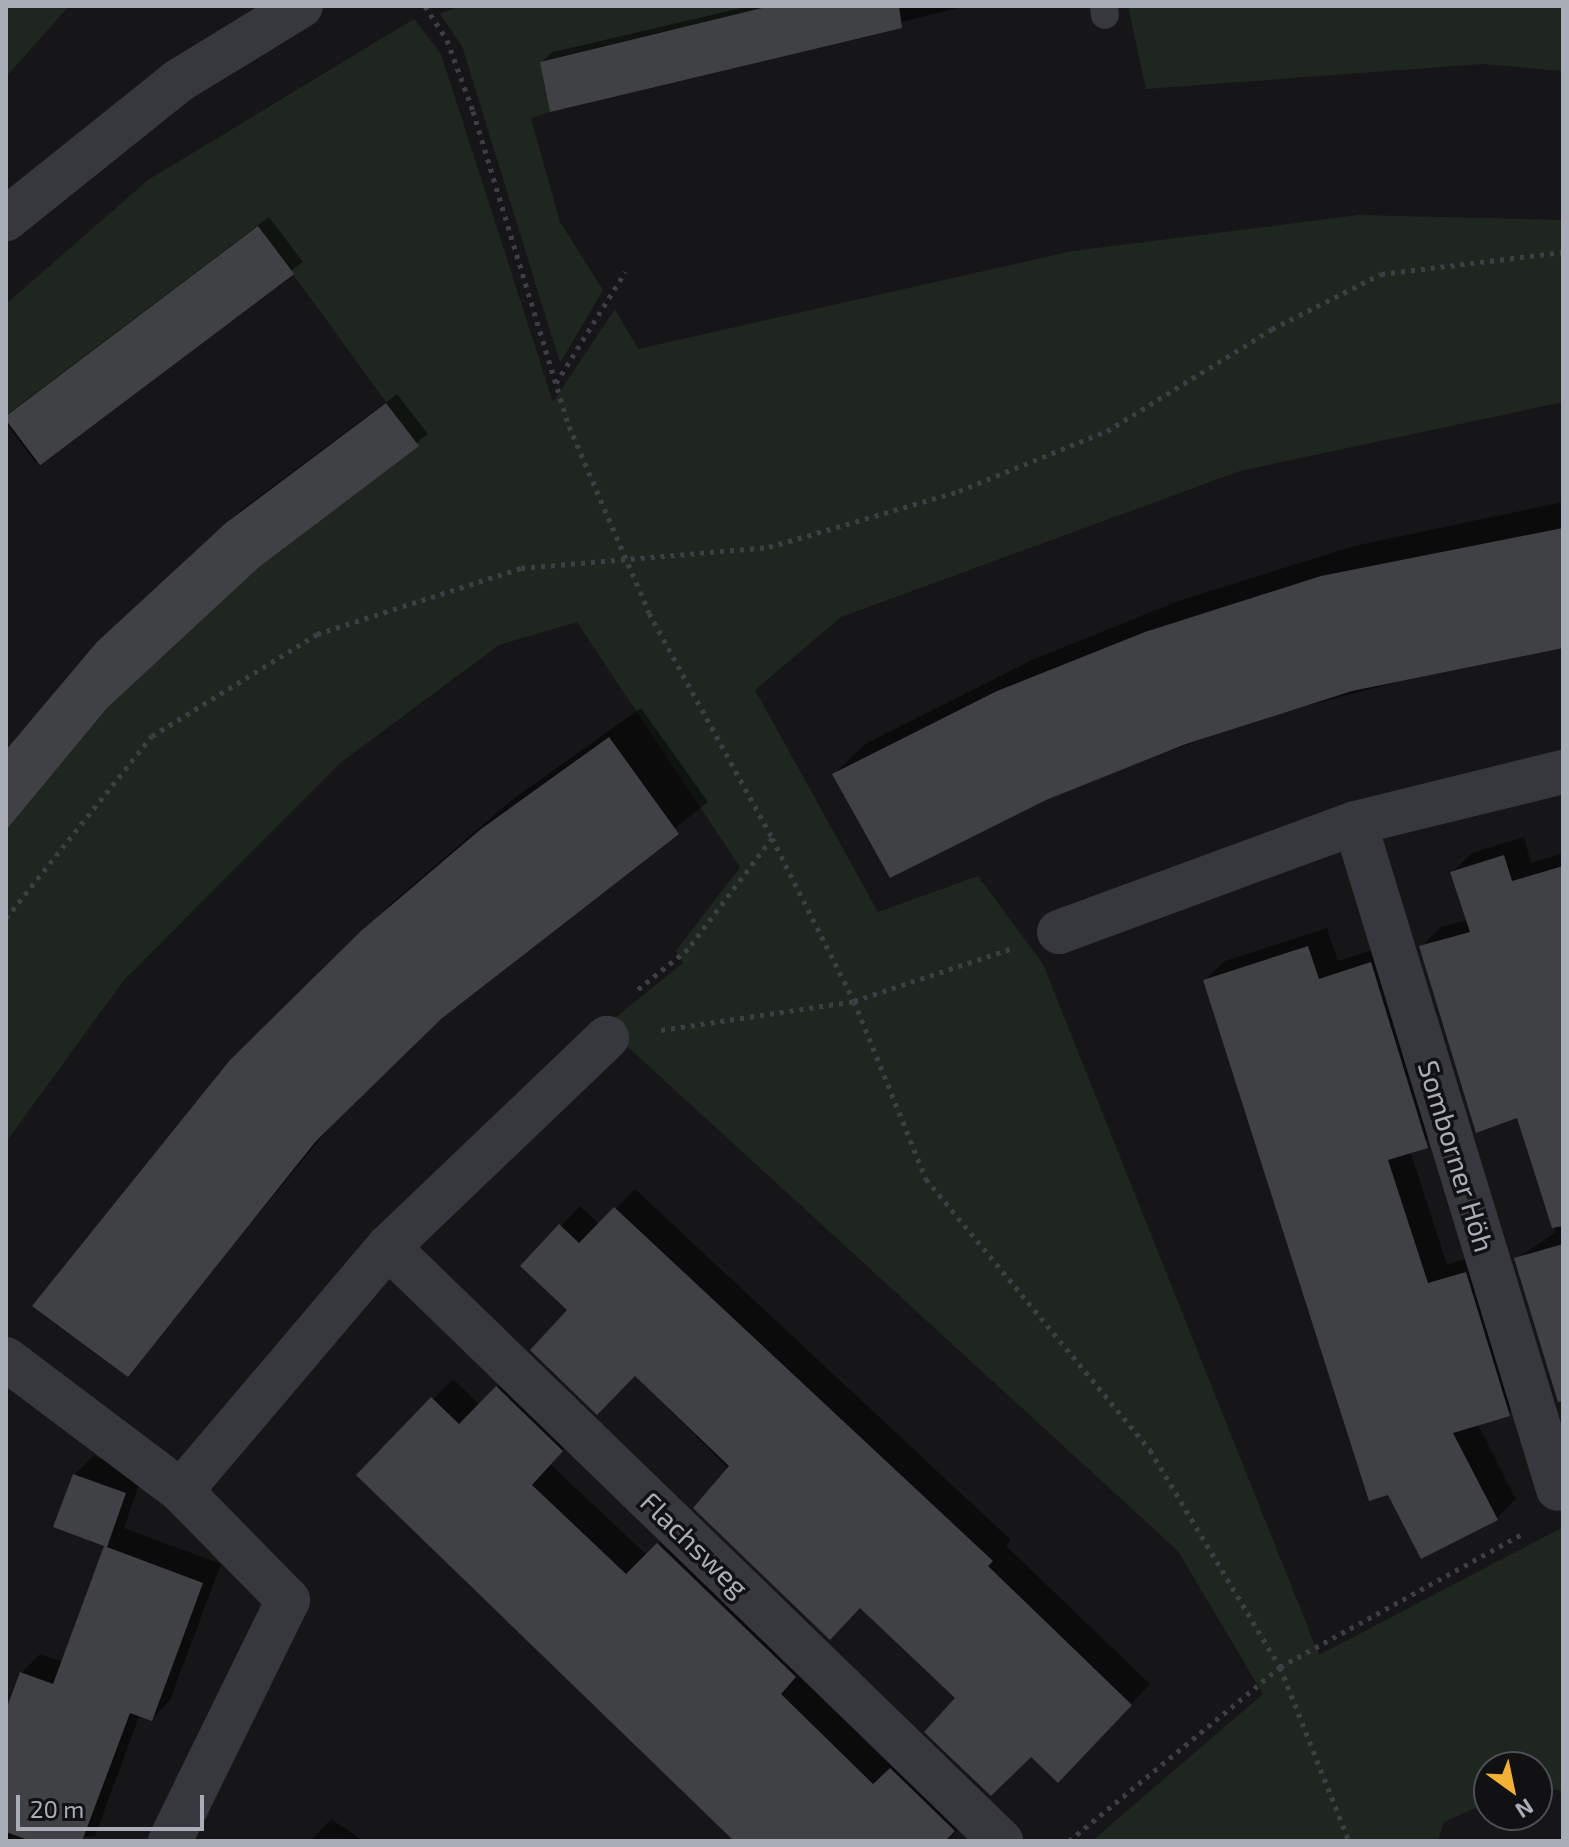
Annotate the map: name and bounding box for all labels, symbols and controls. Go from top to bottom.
street label: Somborner Höh [1412,1056,1502,1256]
street label: Flachsweg [634,1484,756,1604]
north arrow [1473,1751,1553,1831]
scale bar [20,1779,208,1829]
text: 20 m [30,1794,84,1823]
text: N [1511,1794,1539,1825]

